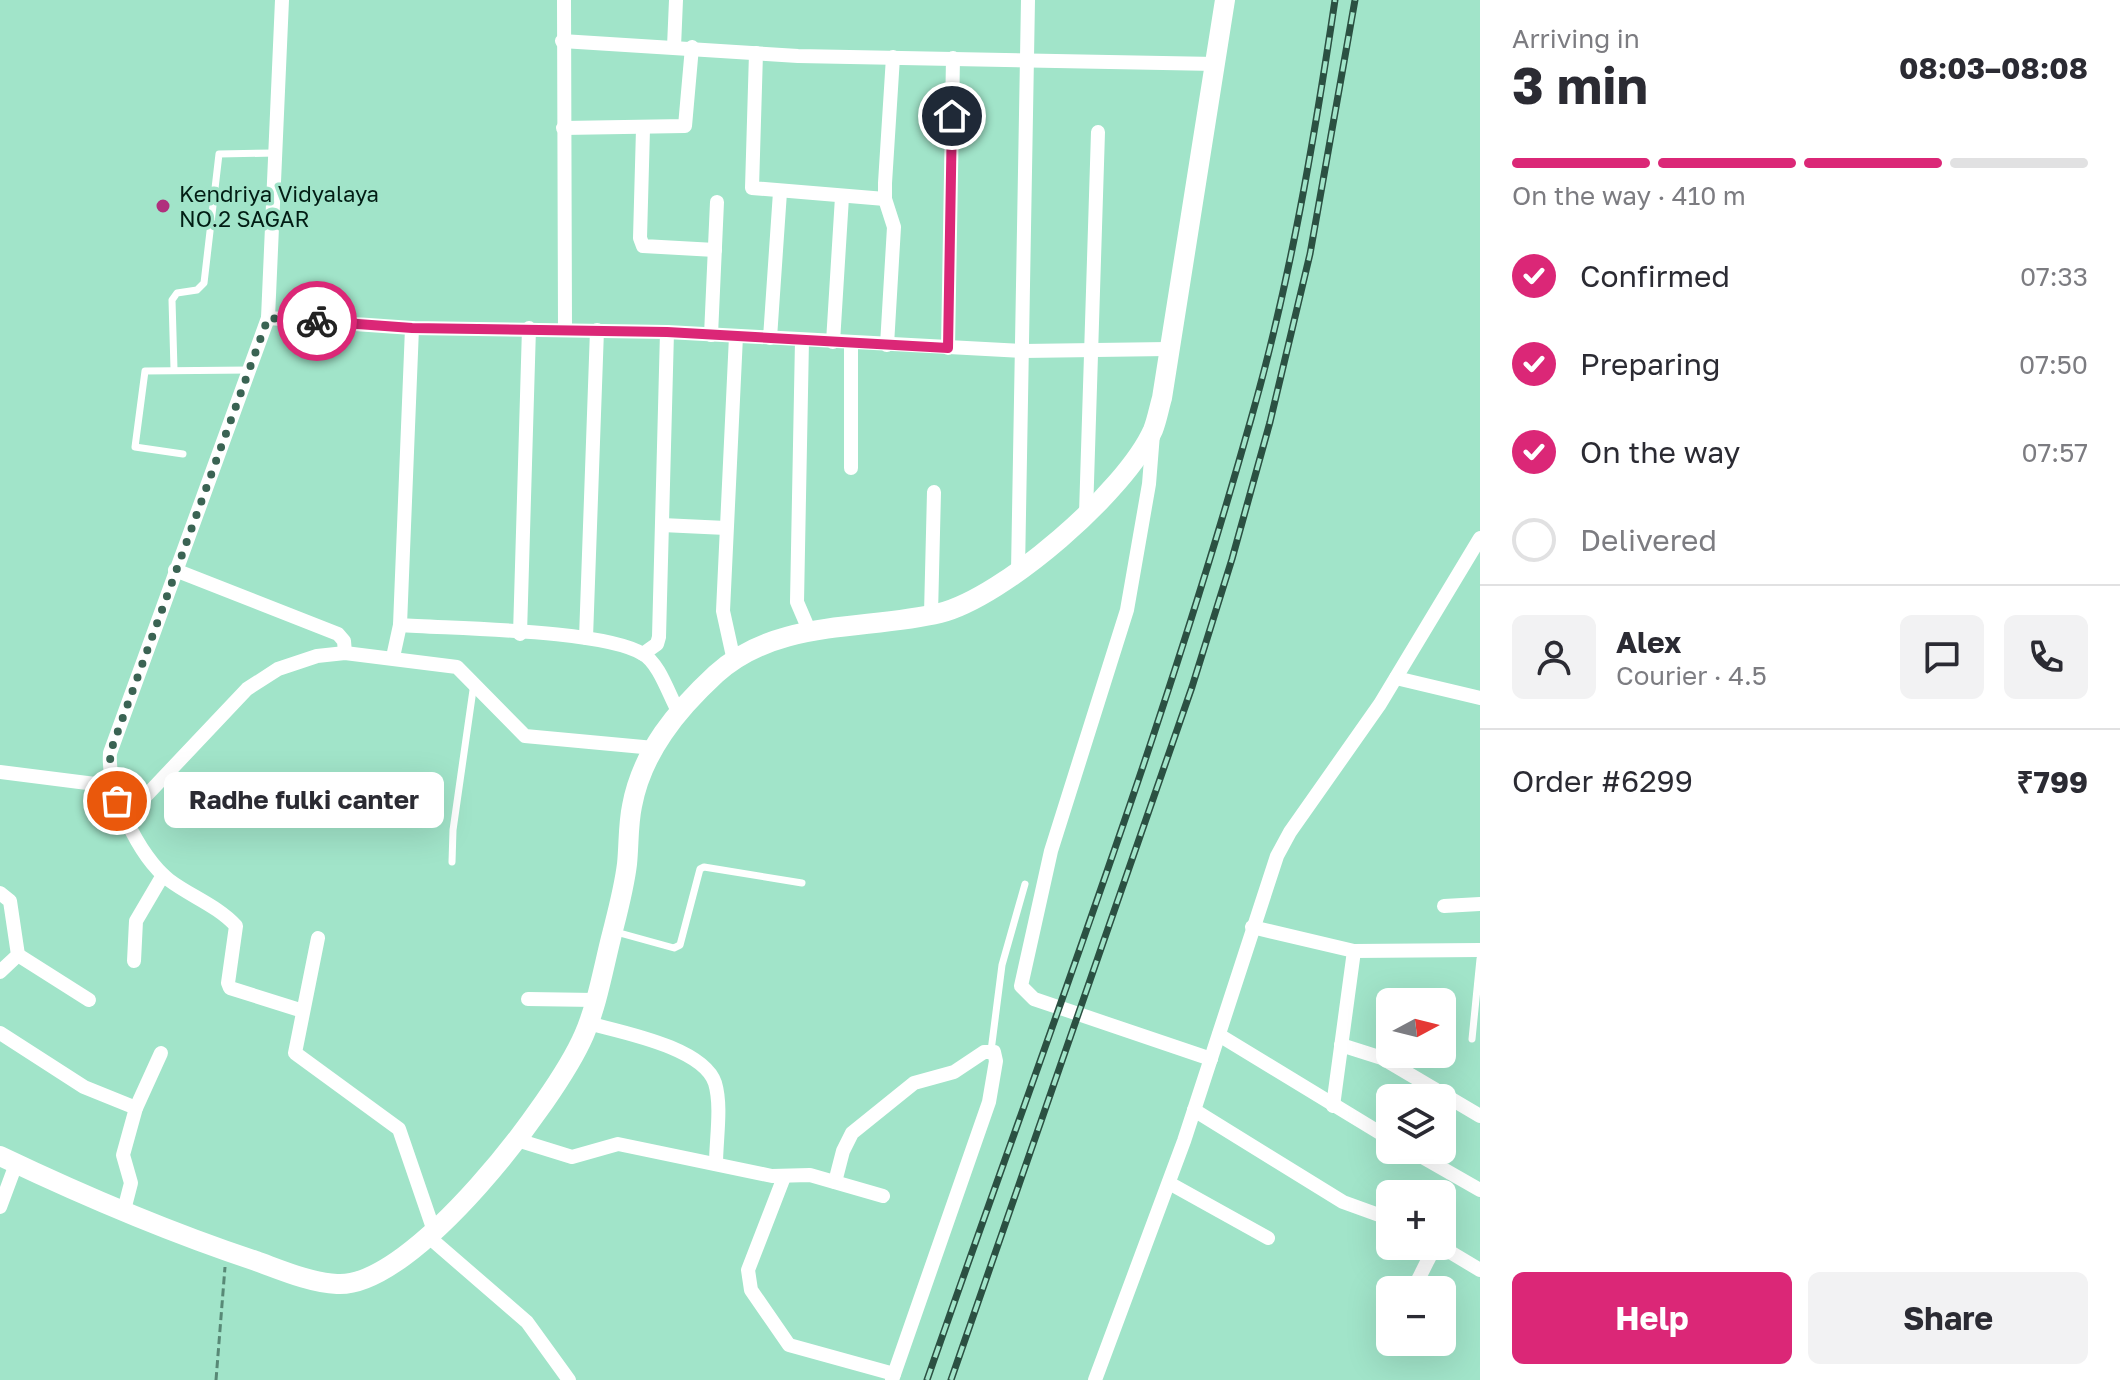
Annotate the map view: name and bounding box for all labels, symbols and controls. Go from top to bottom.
text: Arriving in [1512,23,1640,54]
text: 08:03–08:08 [1899,50,2088,86]
text: 3 min [1512,53,1648,115]
pin [918,82,986,150]
icon: home [930,94,974,138]
place label: Kendriya Vidyalaya NO.2 SAGAR [179,180,379,232]
text: On the way · 410 m [1512,180,1746,211]
marker: Kendriya Vidyalaya NO.2 SAGAR [154,197,172,215]
icon: check [1512,254,1556,298]
text: Confirmed [1580,258,1730,294]
text: 07:33 [2020,261,2088,292]
courier [277,281,357,361]
icon: bike [295,299,339,343]
icon: check [1512,342,1556,386]
text: Preparing [1580,346,1721,382]
text: 07:50 [2019,349,2088,380]
icon: check [1512,430,1556,474]
text: On the way [1580,434,1740,470]
text: 07:57 [2021,437,2088,468]
text: Delivered [1580,522,1717,558]
button: person [1512,615,1596,699]
button: chat [1900,615,1984,699]
button: phone [2004,615,2088,699]
text: Alex [1616,624,1681,660]
text: Courier · 4.5 [1616,660,1767,691]
text: Order #6299 [1512,763,1693,799]
text: ₹799 [2016,764,2088,800]
pin [83,767,151,835]
callout: Radhe fulki canter [165,773,445,829]
icon: bag [95,779,139,823]
text: Radhe fulki canter [189,784,419,815]
north arrow [1376,988,1456,1068]
map controls [1376,988,1456,1356]
button: layers [1376,1084,1456,1164]
button: + [1376,1180,1456,1260]
button: Help [1512,1272,1792,1364]
button: Share [1808,1272,2088,1364]
button: − [1376,1276,1456,1356]

